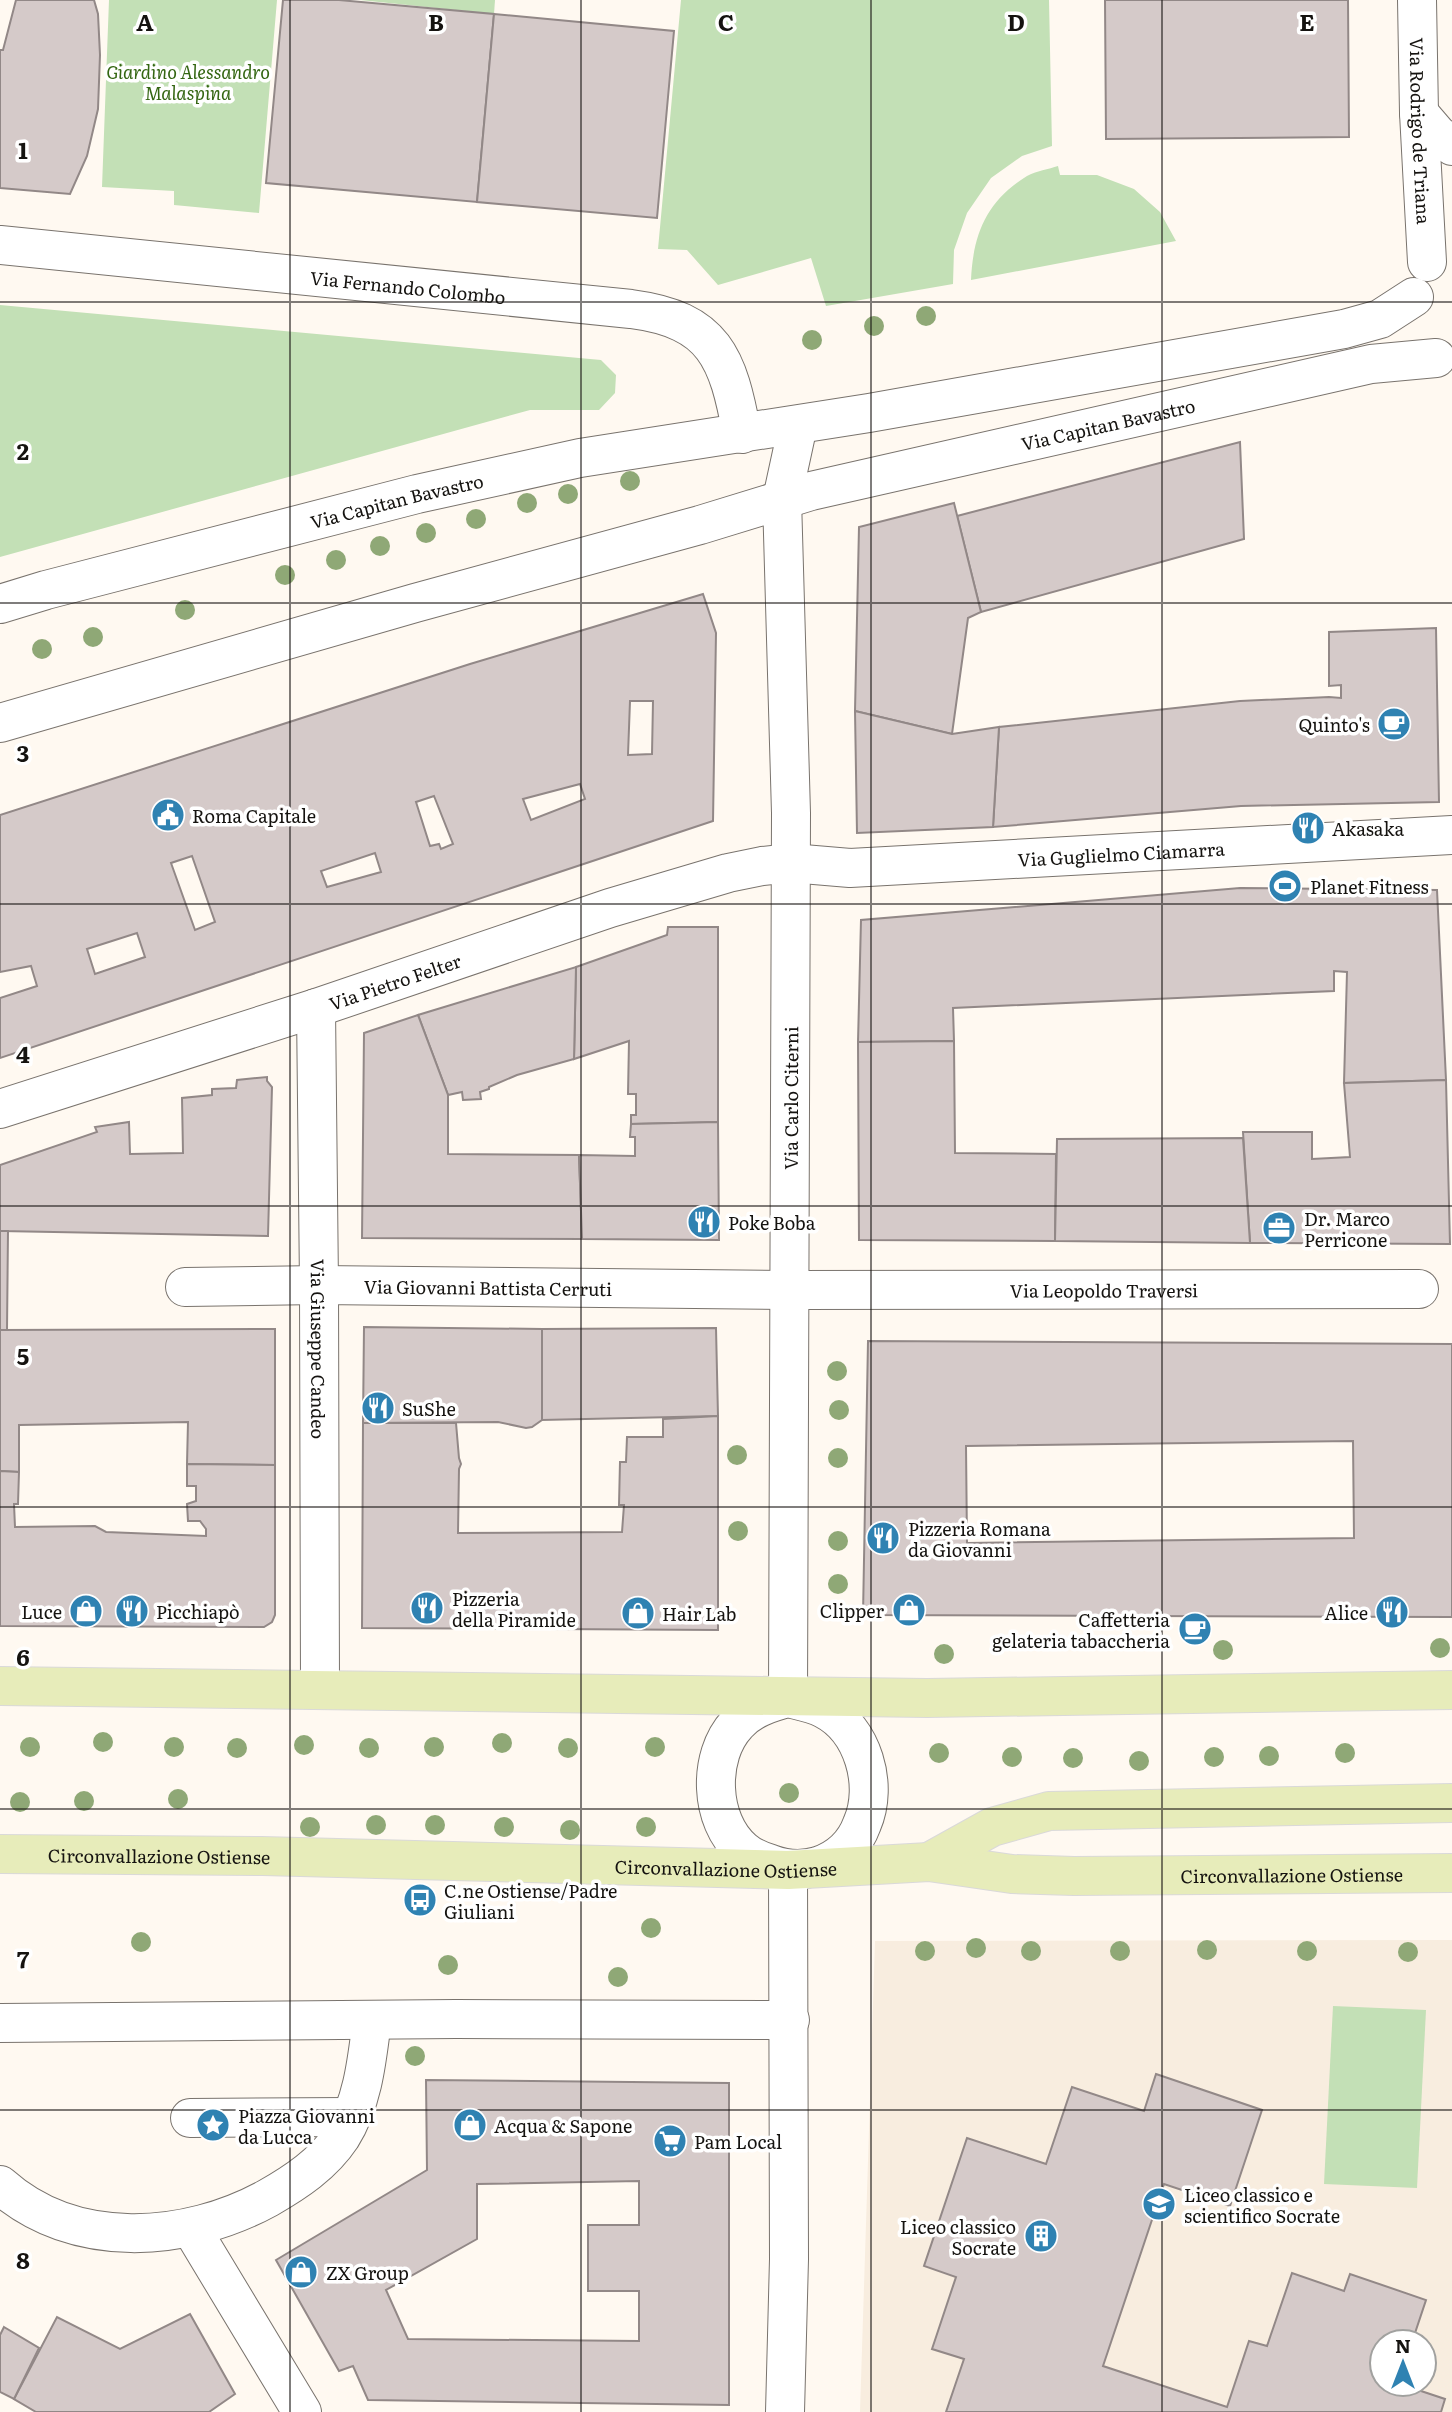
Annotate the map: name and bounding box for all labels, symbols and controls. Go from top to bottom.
text: A [136,4,154,38]
text: B [428,4,444,38]
text: C [718,4,734,38]
text: D [1007,4,1025,38]
text: E [1299,4,1315,38]
street label: Via Rodrigo de Triana [1404,37,1438,225]
park label: Giardino Alessandro Malaspina [106,58,270,106]
text: 1 [18,132,28,166]
street label: Via Fernando Colombo [309,263,507,310]
street label: Via Capitan Bavastro [1018,391,1197,456]
text: 2 [17,433,29,467]
street label: Via Capitan Bavastro [307,466,486,535]
cafe icon: Quinto's [1375,705,1413,743]
place label: Quinto's [1299,711,1370,738]
text: 3 [17,735,29,769]
public building icon: Roma Capitale [149,796,187,834]
place label: Roma Capitale [192,802,316,829]
restaurant icon: Akasaka [1289,809,1327,847]
place label: Akasaka [1332,815,1405,842]
street label: Via Guglielmo Ciamarra [1017,834,1226,872]
sports icon: Planet Fitness [1266,867,1304,905]
place label: Planet Fitness [1310,873,1429,900]
street label: Via Pietro Felter [325,946,465,1016]
street label: Via Carlo Citerni [776,1026,804,1170]
text: 4 [16,1036,30,1070]
restaurant icon: Poke Boba [685,1203,723,1241]
place label: Dr. Marco Perricone [1304,1205,1390,1253]
place label: Poke Boba [728,1209,816,1236]
office icon: Dr. Marco Perricone [1260,1209,1298,1247]
street label: Via Giuseppe Candeo [305,1259,333,1439]
street label: Via Giovanni Battista Cerruti [364,1272,612,1302]
street label: Via Leopoldo Traversi [1010,1276,1198,1303]
text: 5 [17,1338,29,1372]
restaurant icon: SuShe [359,1389,397,1427]
place label: SuShe [402,1395,456,1422]
place label: Pizzeria Romana da Giovanni [908,1515,1051,1563]
restaurant icon: Pizzeria Romana da Giovanni [864,1519,902,1557]
place label: Pizzeria della Piramide [452,1585,576,1633]
restaurant icon: Pizzeria della Piramide [408,1589,446,1627]
shop icon: Clipper [890,1591,928,1629]
shop icon: Luce [67,1592,105,1630]
restaurant icon: Picchiapò [113,1592,151,1630]
restaurant icon: Alice [1373,1593,1411,1631]
shop icon: Hair Lab [619,1594,657,1632]
place label: Clipper [820,1597,884,1624]
place label: Luce [21,1598,62,1625]
place label: Picchiapò [156,1598,240,1625]
place label: Alice [1325,1599,1368,1626]
place label: Hair Lab [662,1600,737,1627]
place label: Caffetteria gelateria tabaccheria [992,1606,1170,1654]
cafe icon: Caffetteria gelateria tabaccheria [1176,1610,1214,1648]
text: 6 [16,1639,30,1673]
street label: Circonvallazione Ostiense [48,1841,271,1870]
street label: Circonvallazione Ostiense [614,1852,838,1884]
street label: Circonvallazione Ostiense [1180,1860,1403,1889]
place label: C.ne Ostiense/Padre Giuliani [444,1877,617,1925]
bus stop icon: C.ne Ostiense/Padre Giuliani [401,1881,439,1919]
text: 7 [17,1941,30,1975]
place label: Piazza Giovanni da Lucca [238,2102,375,2150]
place icon: Piazza Giovanni da Lucca [194,2106,232,2144]
shop icon: Acqua & Sapone [451,2106,489,2144]
place label: Acqua & Sapone [494,2112,632,2139]
supermarket icon: Pam Local [651,2122,689,2160]
place label: Pam Local [694,2128,782,2155]
place label: Liceo classico e scientifico Socrate [1184,2181,1340,2229]
school or university icon: Liceo classico e scientifico Socrate [1140,2185,1178,2223]
place label: Liceo classico Socrate [900,2213,1016,2261]
building icon: Liceo classico Socrate [1022,2217,1060,2255]
text: 8 [16,2242,30,2276]
shop icon: ZX Group [282,2253,320,2291]
place label: ZX Group [326,2259,409,2286]
north arrow [1368,2328,1438,2398]
text: N [1395,2331,1411,2359]

